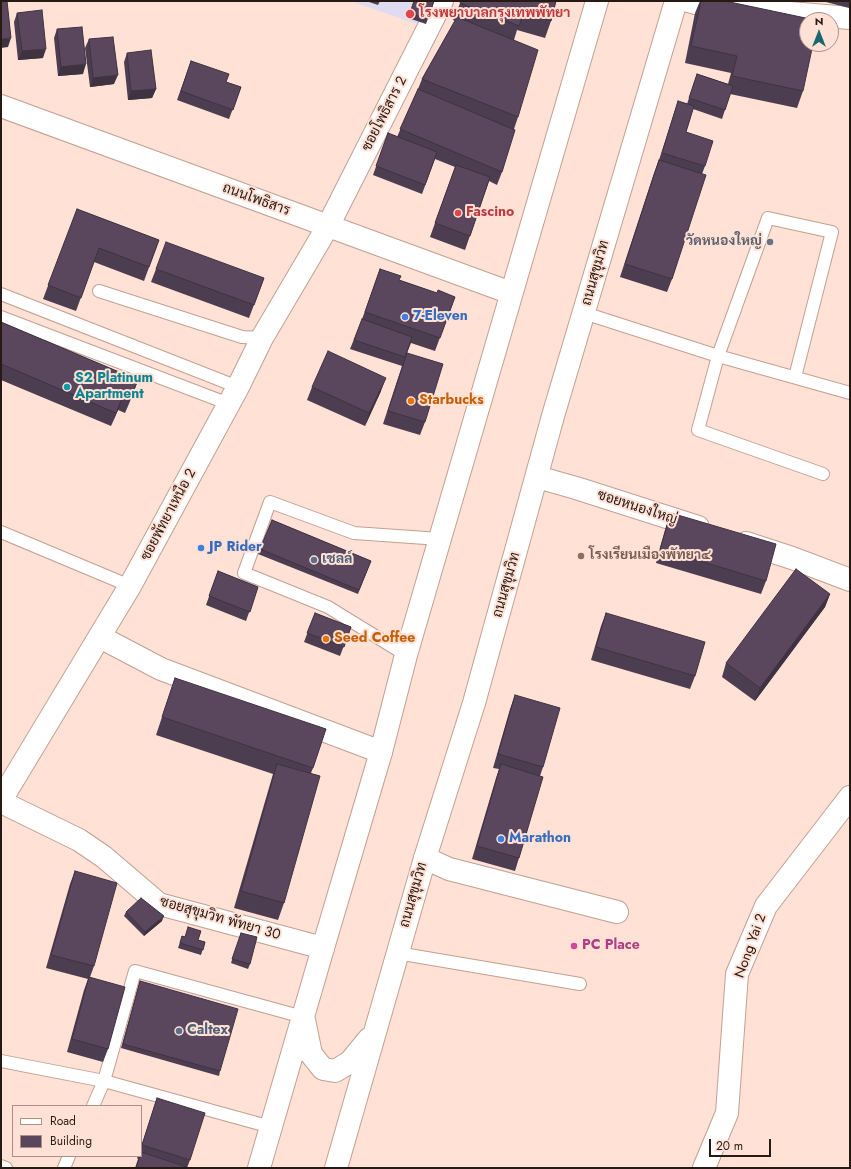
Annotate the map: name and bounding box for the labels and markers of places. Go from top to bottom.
place label: โรงพยาบาลกรุงเทพพัทยา [419,6,570,22]
marker: โรงพยาบาลกรุงเทพพัทยา [404,8,416,20]
place label: Fascino [466,205,514,221]
marker: Fascino [453,208,463,218]
place label: วัดหนองใหญ่ [686,234,762,250]
marker: วัดหนองใหญ่ [765,237,775,247]
place label: 7-Eleven [413,309,468,325]
marker: 7-Eleven [400,312,410,322]
place label: S2 Platinum Apartment [75,371,153,404]
marker: S2 Platinum Apartment [62,382,72,392]
place label: Starbucks [419,393,484,409]
marker: Starbucks [406,396,416,406]
place label: JP Rider [209,540,262,556]
marker: JP Rider [196,543,206,553]
place label: โรงเรียนเมืองพัทยา๔ [589,548,711,564]
marker: โรงเรียนเมืองพัทยา๔ [576,551,586,561]
place label: เชลล์ [322,552,352,568]
marker: เชลล์ [309,555,319,565]
place label: Seed Coffee [334,631,415,647]
marker: Seed Coffee [321,634,331,644]
place label: Marathon [509,831,571,847]
marker: Marathon [496,834,506,844]
place label: PC Place [582,938,640,954]
marker: PC Place [569,941,579,951]
place label: Caltex [187,1023,228,1039]
marker: Caltex [174,1026,184,1036]

